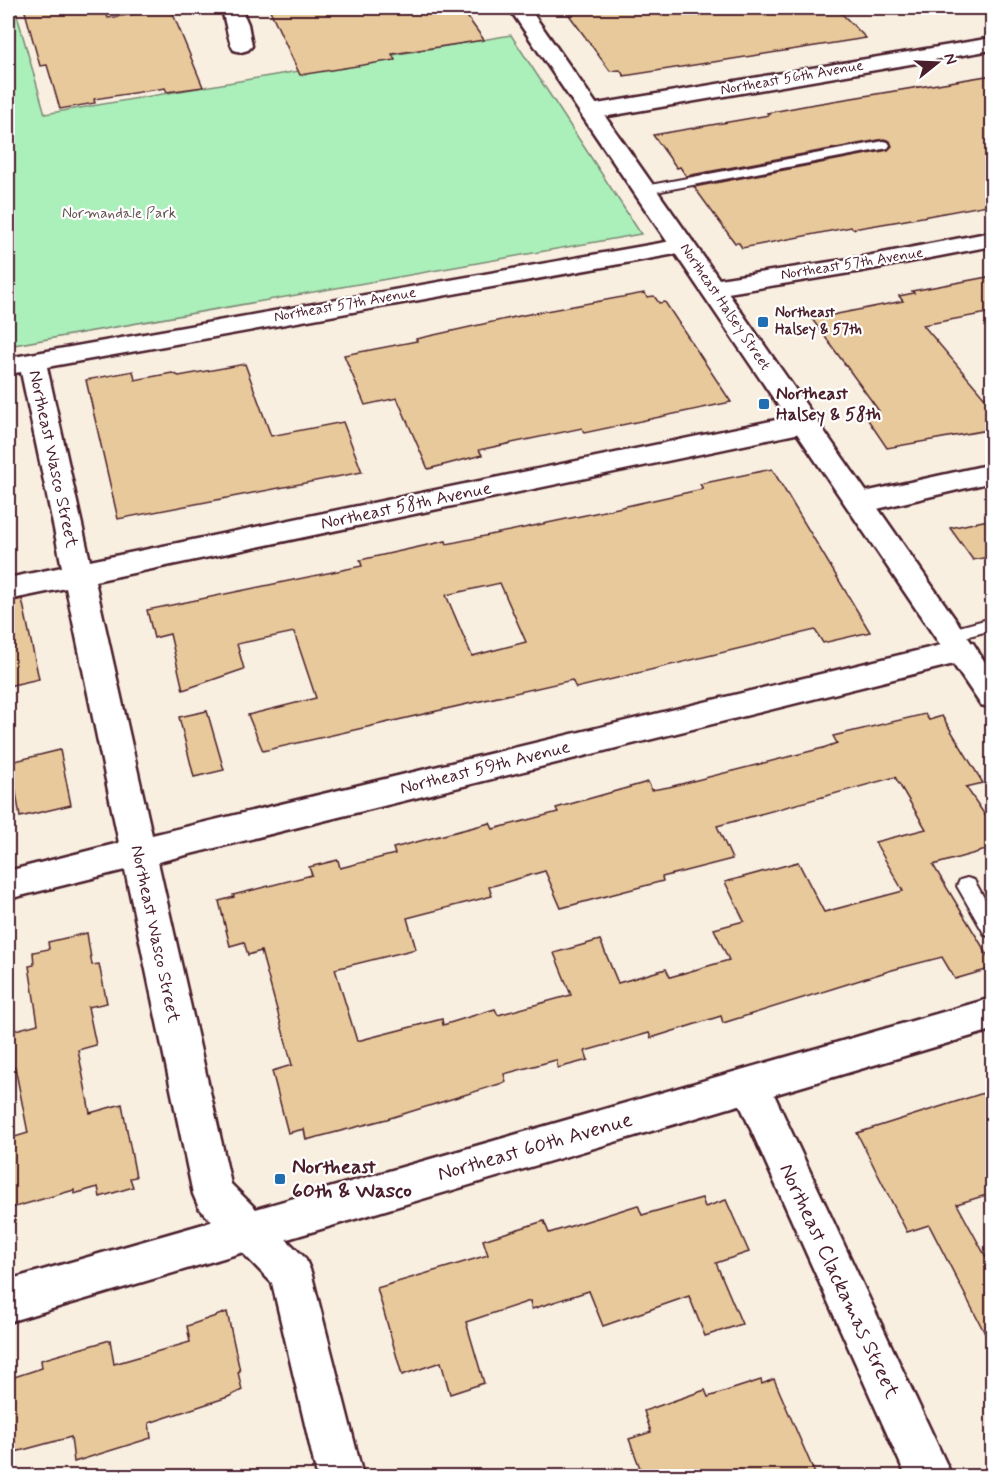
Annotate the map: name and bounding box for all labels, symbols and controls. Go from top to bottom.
north arrow [907,33,967,93]
text: N [938,51,961,67]
street label: Northeast 56th Avenue [719,56,865,100]
park label: Normandale Park [62,204,176,224]
street label: Northeast Halsey Street [675,240,775,375]
street label: Northeast 57th Avenue [779,243,925,285]
street label: Northeast 57th Avenue [272,283,418,327]
place label: Northeast Halsey & 57th [775,303,862,340]
marker: Northeast Halsey & 57th [756,315,770,329]
street label: Northeast Wasco Street [22,368,84,550]
place label: Northeast Halsey & 58th [776,382,881,427]
marker: Northeast Halsey & 58th [757,397,771,411]
street label: Northeast 58th Avenue [318,476,494,536]
street label: Northeast 59th Avenue [397,735,573,801]
street label: Northeast Wasco Street [124,843,186,1025]
street label: Northeast 60th Avenue [434,1106,636,1188]
place label: Northeast 60th & Wasco [292,1153,412,1205]
street label: Northeast Clackamas Street [772,1159,906,1404]
marker: Northeast 60th & Wasco [273,1172,287,1186]

